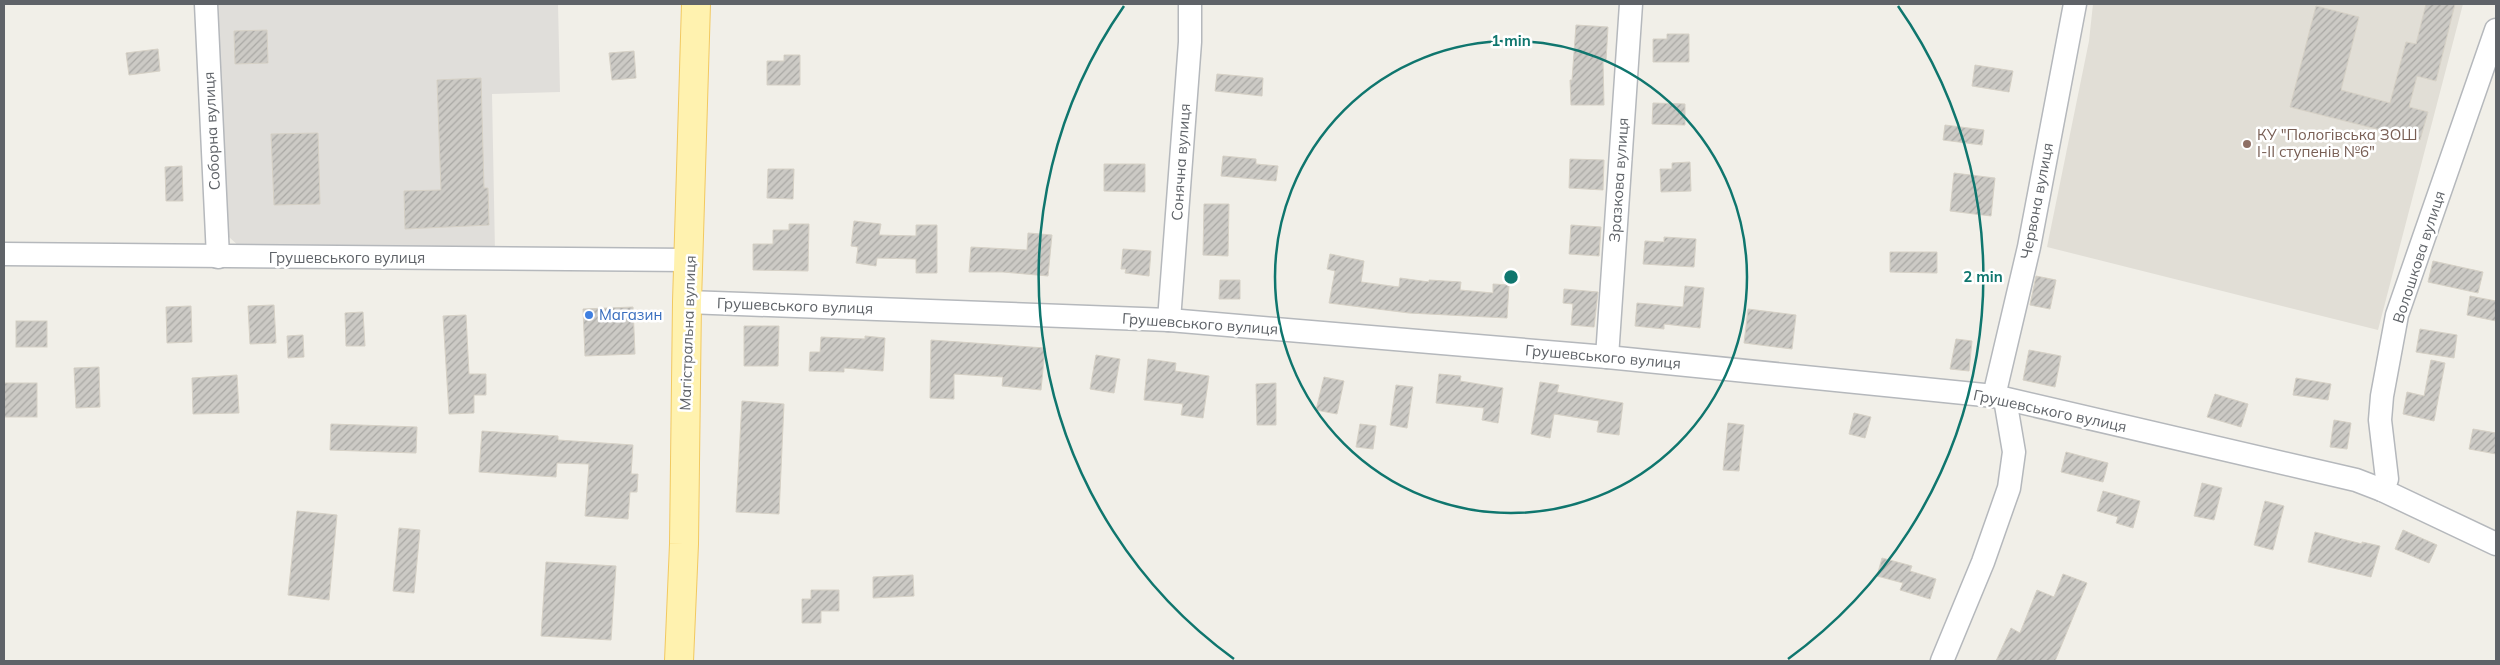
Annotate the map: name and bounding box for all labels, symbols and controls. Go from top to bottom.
text: 1 min [1491,31,1531,50]
street label: Соборна вулиця [199,71,224,191]
street label: Сонячна вулиця [1167,103,1194,221]
street label: Зразкова вулиця [1605,117,1632,243]
place label: КУ "Пологівська ЗОШ І-ІІ ступенів №6" [2257,125,2417,161]
marker: КУ "Пологівська ЗОШ І-ІІ ступенів №6" [2241,138,2253,150]
street label: Червона вулиця [2016,141,2057,261]
street label: Волошкова вулиця [2388,188,2449,325]
street label: Грушевського вулиця [269,248,425,267]
street label: Магістральна вулиця [675,255,700,411]
text: 2 min [1963,267,2003,286]
centre of rings [1502,268,1520,286]
street label: Грушевського вулиця [717,293,873,318]
place label: Магазин [599,305,662,324]
marker: Магазин [583,309,595,321]
street label: Грушевського вулиця [1121,309,1279,338]
street label: Грушевського вулиця [1524,340,1682,373]
street label: Грушевського вулиця [1972,385,2129,436]

